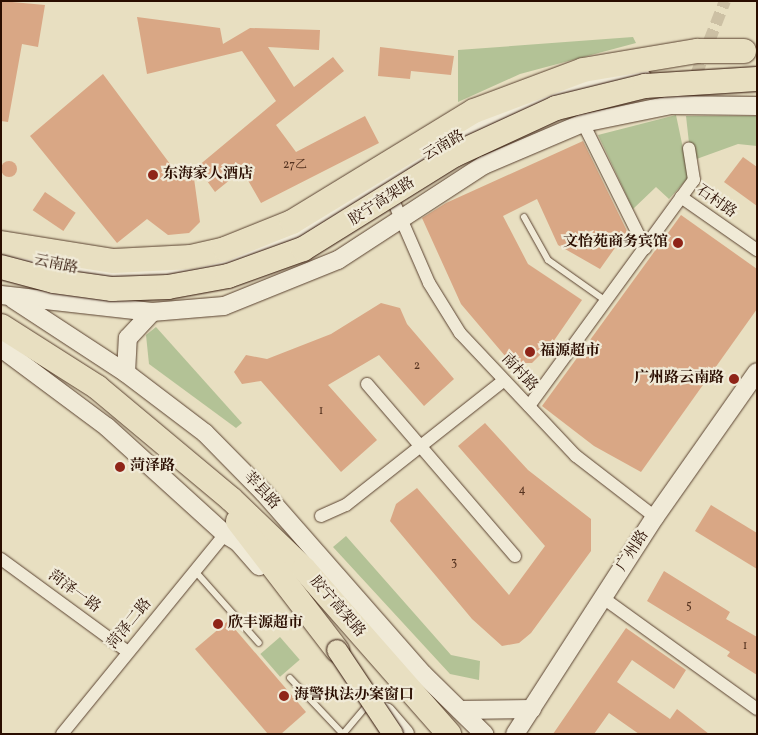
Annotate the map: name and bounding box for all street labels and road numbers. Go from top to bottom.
street label: 云南路 [420,127,468,165]
street label: 胶宁高架路 [346,174,418,230]
street label: 石村路 [692,182,740,222]
street label: 云南路 [32,252,80,278]
street label: 南村路 [497,350,541,396]
street label: 莘县路 [239,468,283,514]
street label: 广州路 [613,527,653,575]
street label: 菏泽一路 [44,567,104,617]
street label: 胶宁高架路 [306,573,368,641]
street label: 菏泽二路 [104,595,156,653]

